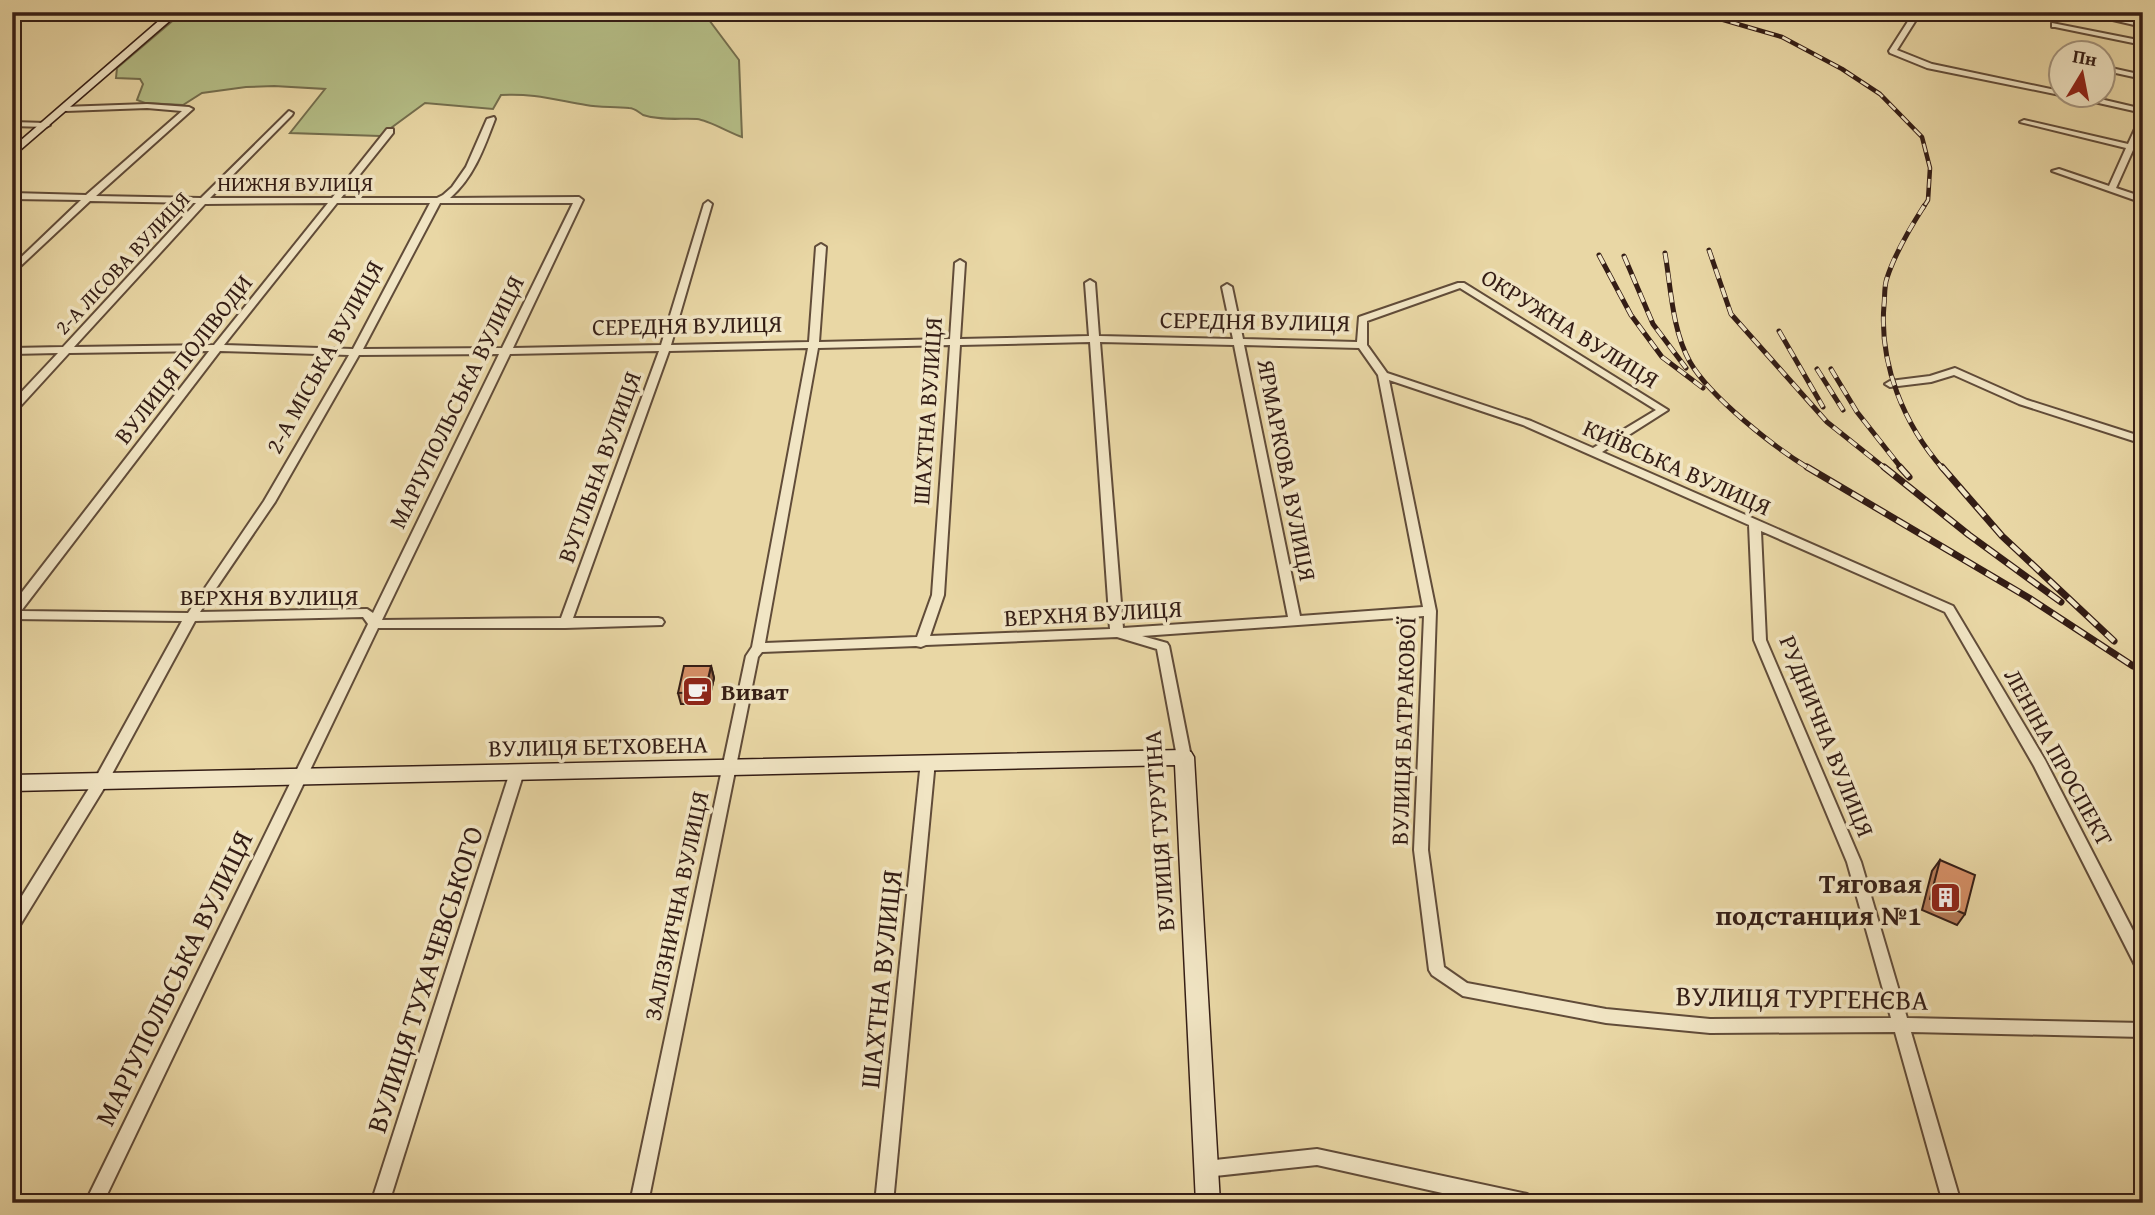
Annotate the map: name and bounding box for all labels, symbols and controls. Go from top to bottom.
north arrow [2046,38,2116,108]
text: Пн [2070,41,2100,73]
street label: НИЖНЯ ВУЛИЦЯ [217,168,373,199]
street label: 2-А ЛІСОВА ВУЛИЦЯ [47,184,197,342]
street label: 2-А МІСЬКА ВУЛИЦЯ [256,254,392,460]
street label: ОКРУЖНА ВУЛИЦЯ [1475,259,1665,397]
street label: ВУЛИЦЯ ПОЛІВОДИ [106,267,260,451]
street label: МАРІУПОЛЬСЬКА ВУЛИЦЯ [380,270,532,534]
street label: СЕРЕДНЯ ВУЛИЦЯ [1160,302,1350,340]
street label: СЕРЕДНЯ ВУЛИЦЯ [592,306,782,344]
street label: ШАХТНА ВУЛИЦЯ [903,316,951,506]
street label: ЯРМАРКОВА ВУЛИЦЯ [1248,355,1326,584]
street label: ВУГІЛЬНА ВУЛИЦЯ [548,367,650,567]
street label: КИЇВСЬКА ВУЛИЦЯ [1578,410,1776,524]
street label: ВЕРХНЯ ВУЛИЦЯ [180,579,358,614]
street label: ВЕРХНЯ ВУЛИЦЯ [1003,591,1183,635]
street label: ВУЛИЦЯ БАТРАКОВОЇ [1382,616,1424,846]
street label: РУДНИЧНА ВУЛИЦЯ [1771,630,1883,842]
street label: ЛЕНІНА ПРОСПЕКТ [1996,662,2122,852]
cafe icon: Виват [681,674,715,708]
place label: Виват [721,674,789,709]
street label: ВУЛИЦЯ БЕТХОВЕНА [488,727,708,765]
street label: ВУЛИЦЯ ТУРУТІНА [1134,729,1183,933]
street label: ЗАЛІЗНИЧНА ВУЛИЦЯ [635,788,717,1024]
street label: ВУЛИЦЯ ТУХАЧЕВСЬКОГО [355,820,493,1138]
street label: МАРІУПОЛЬСЬКА ВУЛИЦЯ [84,824,262,1132]
place label: Тяговая подстанция №1 [1715,862,1922,935]
street label: ШАХТНА ВУЛИЦЯ [848,868,912,1090]
building icon: Тяговая подстанция №1 [1928,881,1962,915]
street label: ВУЛИЦЯ ТУРГЕНЄВА [1675,974,1929,1020]

